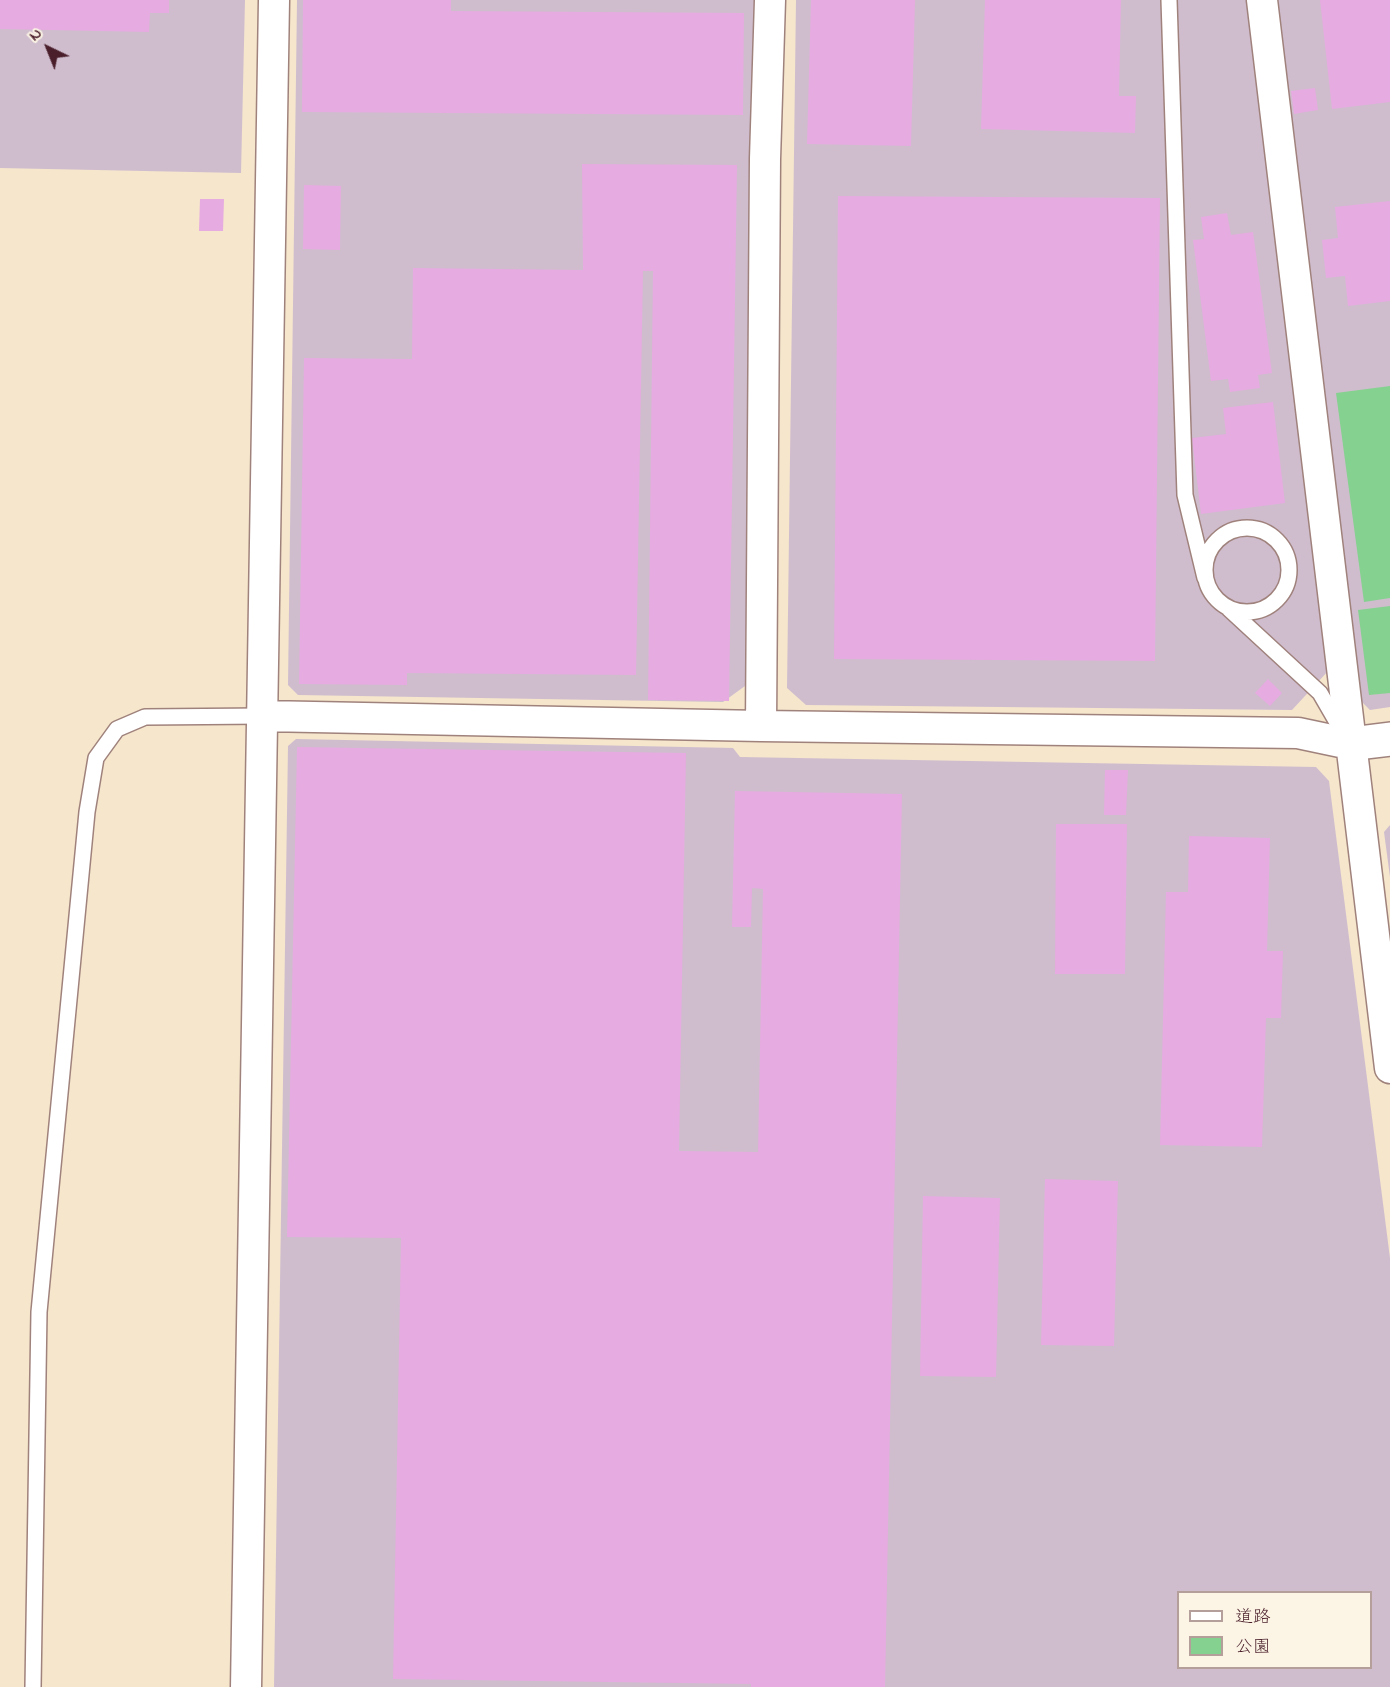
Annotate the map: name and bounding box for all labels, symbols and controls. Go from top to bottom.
north arrow [18,18,78,78]
text: N [24,22,48,47]
legend [1177,1591,1372,1669]
text: 道路 [1235,1605,1271,1631]
text: 公園 [1235,1635,1271,1661]

